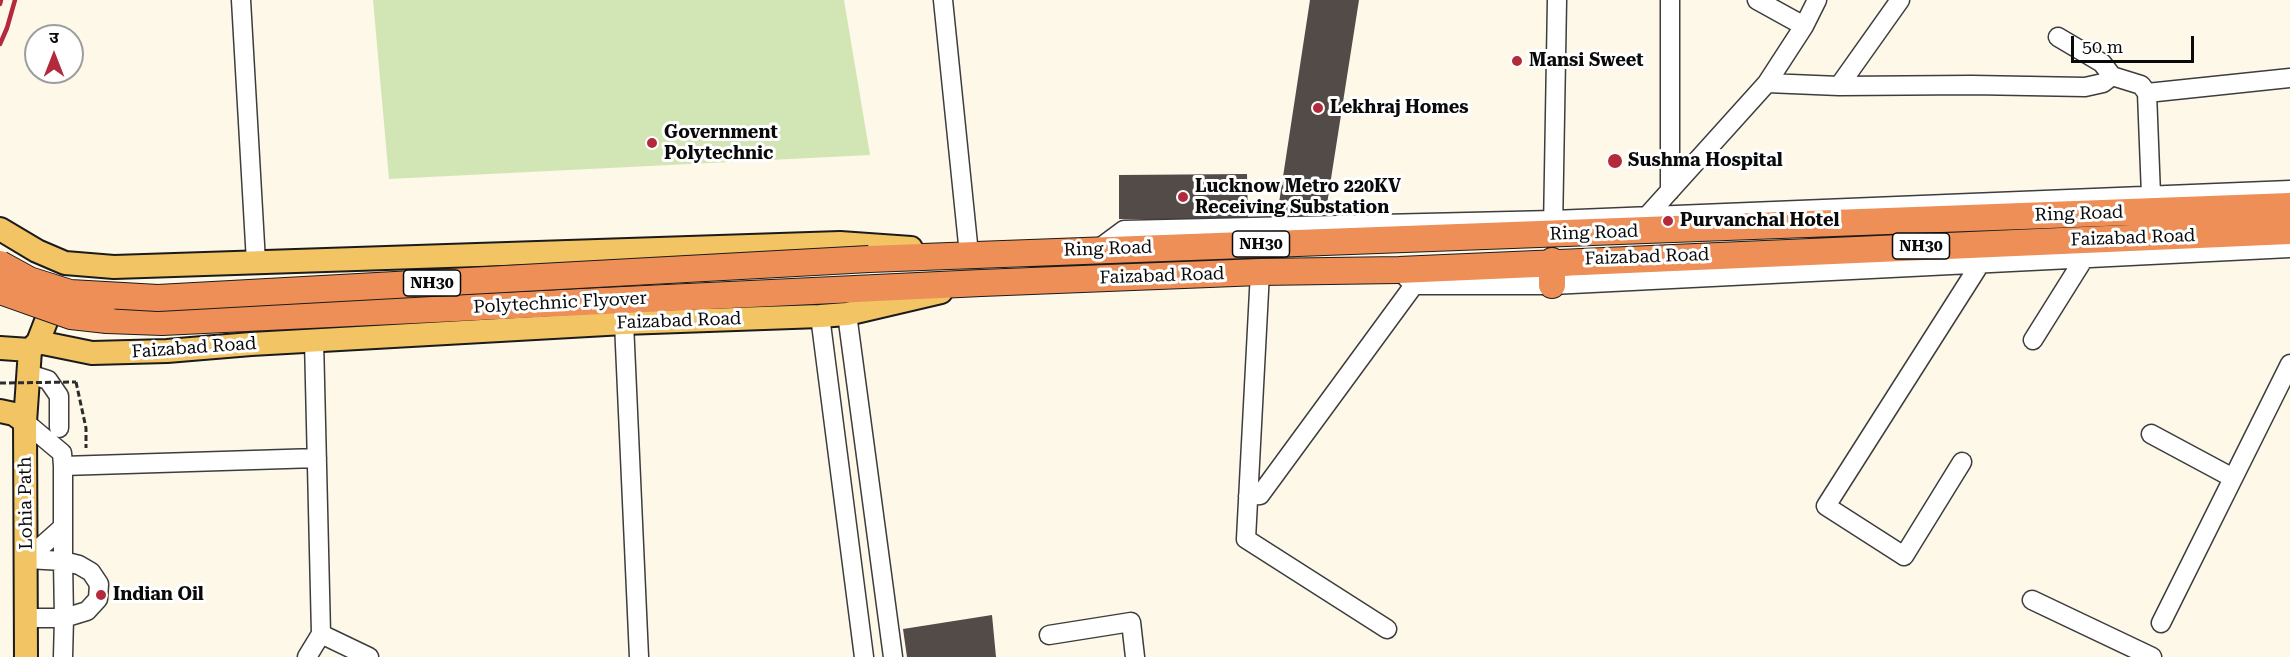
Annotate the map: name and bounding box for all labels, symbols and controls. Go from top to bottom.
north arrow [24,24,84,84]
scale bar [2074,24,2197,62]
text: उ [49,28,59,47]
text: 50 m [2082,36,2123,57]
place label: Mansi Sweet [1529,50,1644,72]
marker: Mansi Sweet [1510,54,1524,68]
place label: Lekhraj Homes [1330,97,1469,119]
marker: Lekhraj Homes [1311,101,1325,115]
place label: Government Polytechnic [664,122,778,164]
marker: Government Polytechnic [645,136,659,150]
place label: Sushma Hospital [1628,150,1783,172]
marker: Sushma Hospital [1606,152,1624,170]
place label: Lucknow Metro 220KV Receiving Substation [1195,176,1401,219]
marker: Lucknow Metro 220KV Receiving Substation [1176,190,1190,204]
street label: Ring Road [2034,202,2124,226]
place label: Purvanchal Hotel [1680,210,1839,232]
marker: Purvanchal Hotel [1661,214,1675,228]
street label: Ring Road [1549,221,1639,245]
street label: Faizabad Road [2070,225,2196,251]
road number: NH30 [1232,231,1290,257]
road number: NH30 [1892,233,1950,259]
street label: Ring Road [1063,237,1153,261]
street label: Faizabad Road [1584,244,1710,270]
street label: Faizabad Road [1099,263,1225,289]
road number: NH30 [404,270,460,296]
street label: Polytechnic Flyover [473,288,647,318]
street label: Faizabad Road [616,308,742,334]
street label: Faizabad Road [131,333,257,363]
street label: Lohia Path [14,456,38,550]
place label: Indian Oil [113,584,204,606]
marker: Indian Oil [94,588,108,602]

